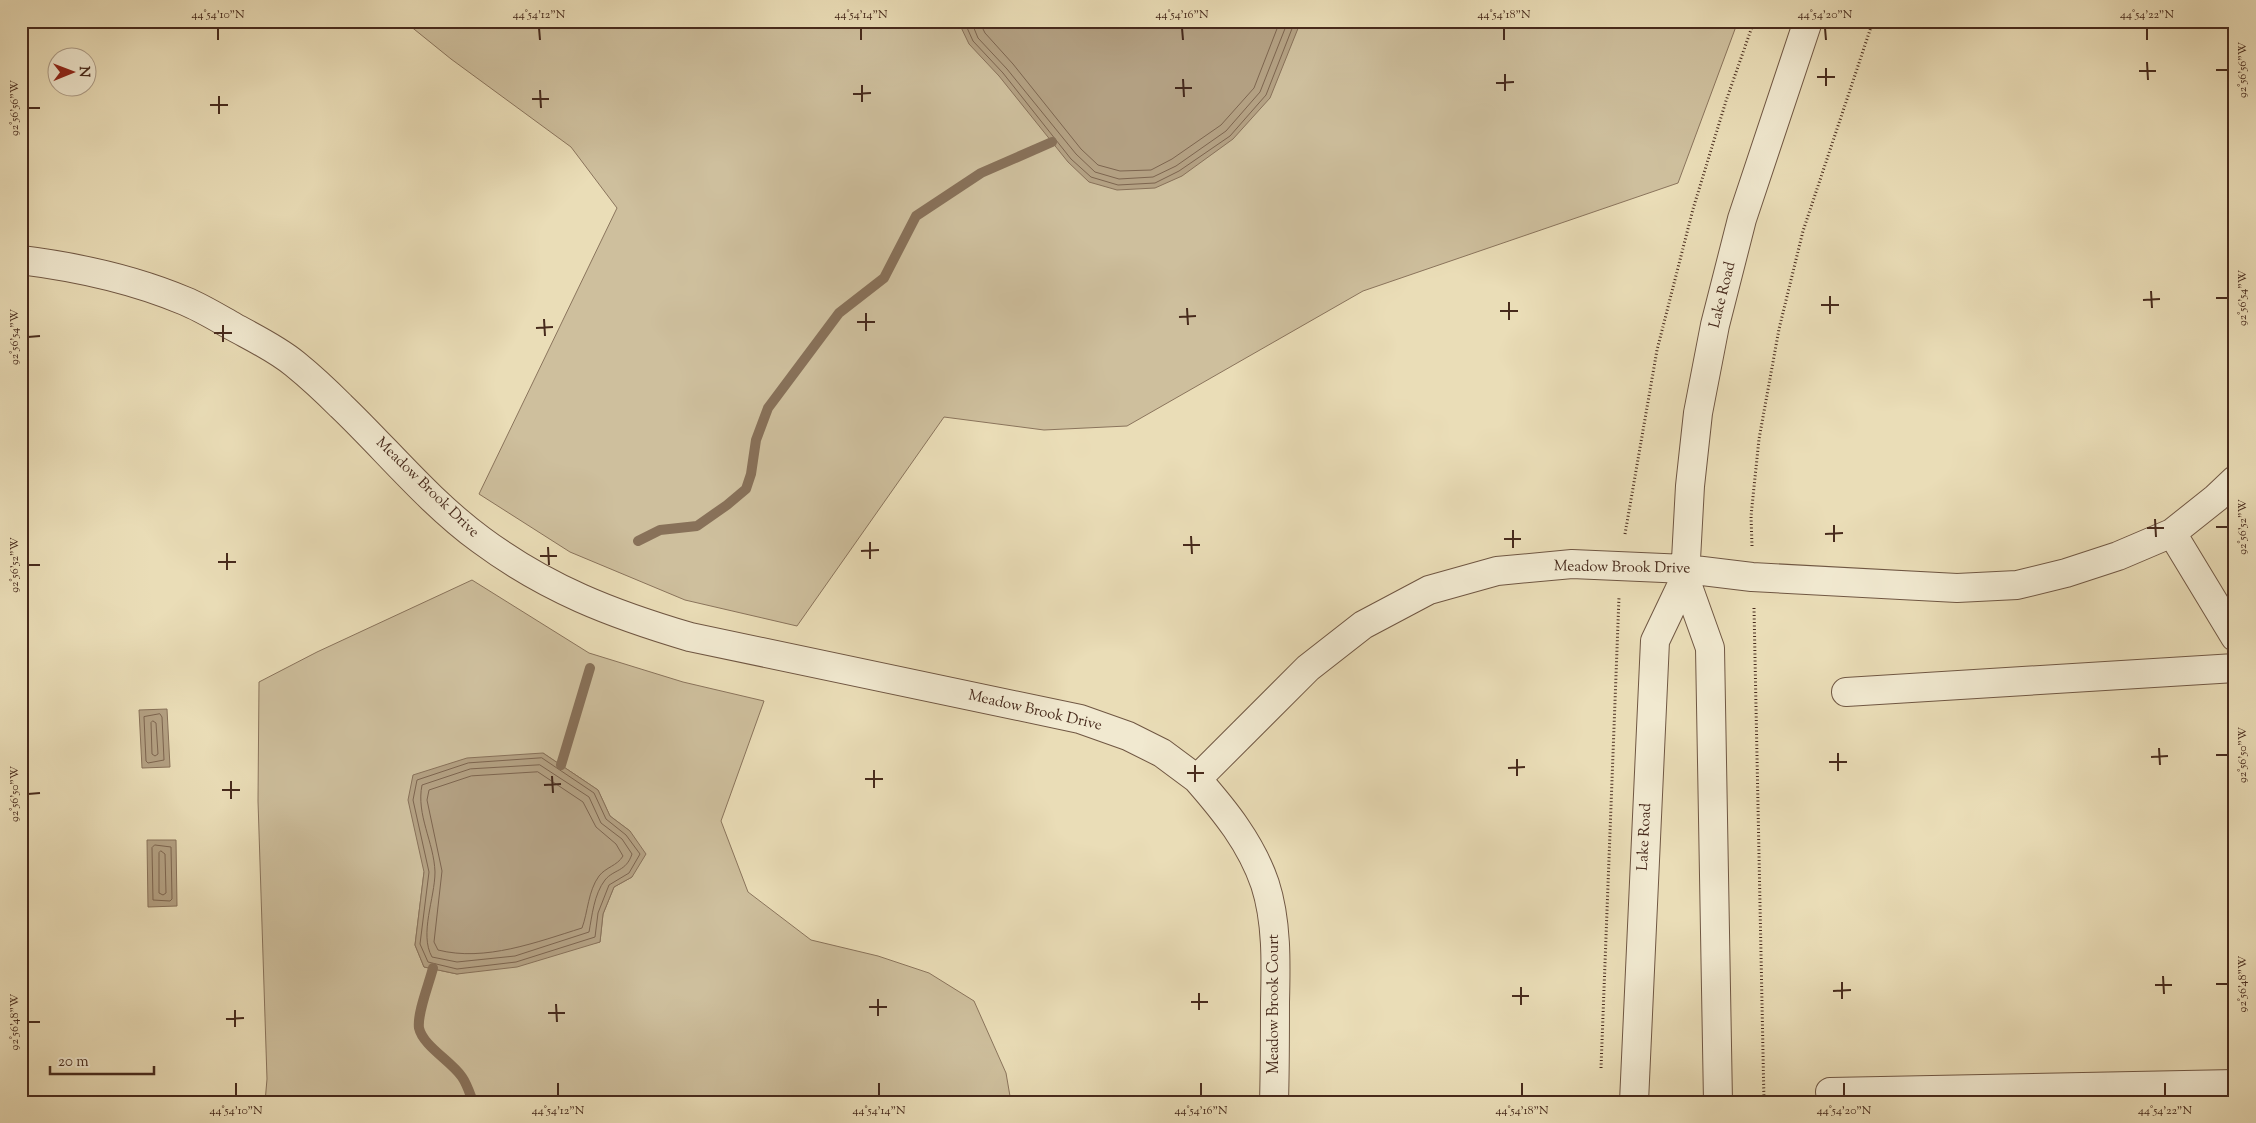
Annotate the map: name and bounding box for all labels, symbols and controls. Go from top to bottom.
text: 44°54'10"N [192,6,245,24]
text: 44°54'12"N [513,6,566,24]
text: 44°54'14"N [834,6,888,24]
text: 44°54'16"N [1155,6,1209,24]
text: 44°54'18"N [1477,6,1531,24]
text: 44°54'20"N [1798,6,1853,24]
text: 44°54'22"N [2120,6,2174,24]
text: 92°56'56"W [2234,41,2252,98]
north arrow [48,48,98,98]
text: N [73,66,93,78]
text: 92°56'56"W [6,79,24,136]
street label: Lake Road [1705,259,1742,330]
text: 92°56'54"W [2234,269,2252,326]
text: 92°56'54"W [6,308,24,365]
street label: Meadow Brook Drive [371,433,483,543]
text: 92°56'52"W [2234,499,2252,555]
text: 92°56'52"W [6,537,24,593]
street label: Meadow Brook Drive [1554,556,1690,580]
street label: Meadow Brook Drive [966,685,1104,737]
text: 92°56'50"W [2234,726,2252,783]
text: 92°56'50"W [6,765,24,822]
street label: Lake Road [1633,802,1657,871]
street label: Meadow Brook Court [1264,934,1285,1074]
text: 92°56'48"W [2234,955,2252,1012]
text: 92°56'48"W [6,993,24,1050]
scale bar [50,1043,154,1075]
text: 20 m [58,1052,89,1073]
text: 44°54'10"N [210,1102,263,1120]
text: 44°54'12"N [532,1102,585,1120]
text: 44°54'14"N [852,1102,906,1120]
text: 44°54'16"N [1174,1102,1228,1120]
text: 44°54'18"N [1495,1102,1549,1120]
text: 44°54'20"N [1817,1102,1872,1120]
text: 44°54'22"N [2138,1102,2192,1120]

